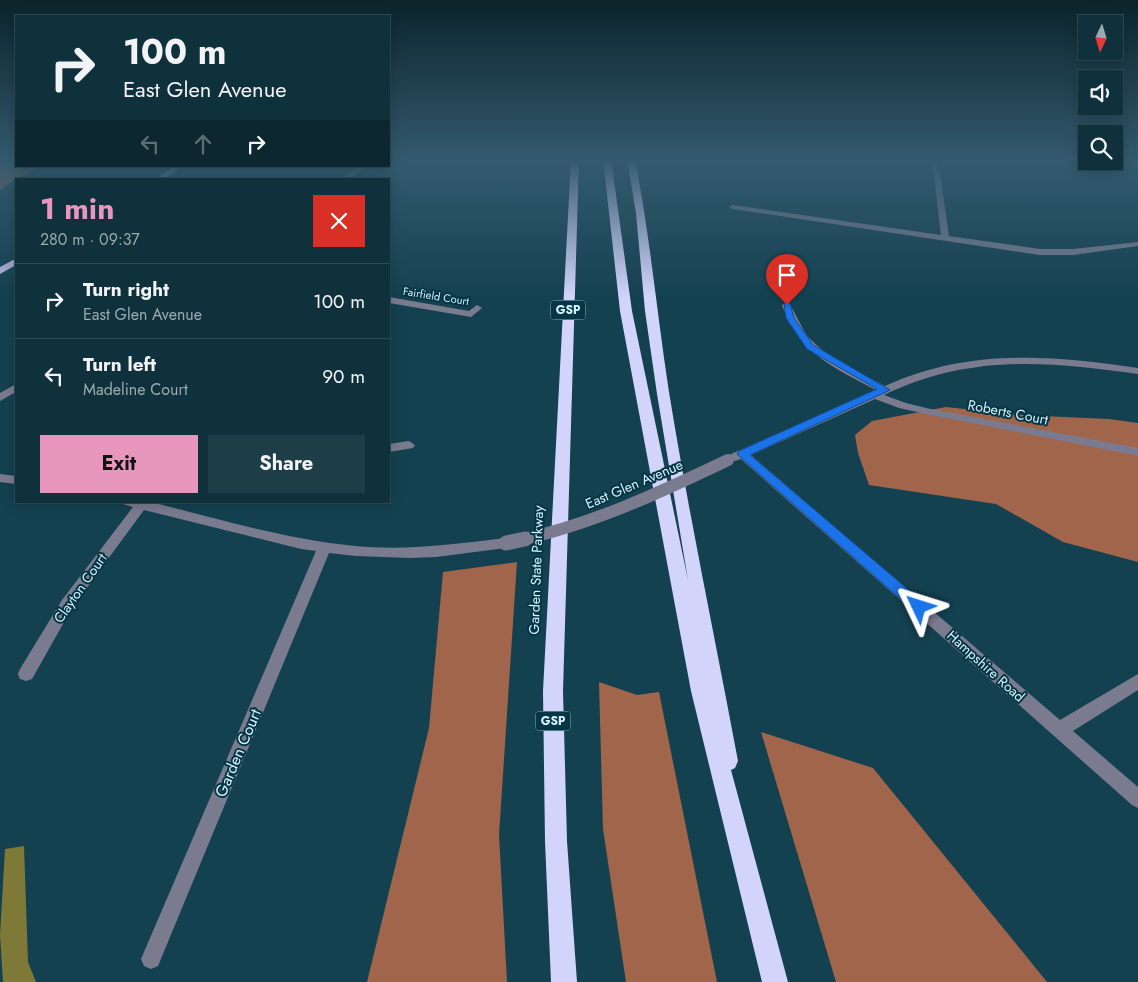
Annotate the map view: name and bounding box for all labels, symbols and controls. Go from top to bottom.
north arrow [1078,15,1122,60]
map controls [1078,15,1123,170]
text: 100 m [123,27,226,77]
icon: right [40,35,105,100]
button: sound [1078,70,1123,115]
text: East Glen Avenue [123,73,287,105]
button: search [1078,125,1123,170]
icon: left [136,130,164,158]
icon: ahead [189,130,217,158]
icon: right [242,130,270,158]
text: 1 min [40,187,114,230]
button: close [313,195,365,247]
text: 280 m · 09:37 [40,228,140,251]
pin [766,254,808,305]
icon: arrive [773,261,801,289]
text: Turn right [83,276,169,303]
street label: Fairfield Court [402,283,470,309]
icon: right [40,287,68,315]
text: 100 m [313,288,365,315]
road number: GSP [550,300,586,320]
text: East Glen Avenue [83,303,202,326]
text: Turn left [83,351,156,378]
icon: left [40,362,68,390]
text: 90 m [322,363,365,390]
text: Madeline Court [83,378,188,401]
street label: Roberts Court [966,394,1050,430]
button: Exit [40,435,198,493]
button: Share [208,435,365,493]
street label: East Glen Avenue [582,454,686,514]
street label: Garden State Parkway [524,504,548,635]
street label: Clayton Court [49,549,112,627]
position arrow [892,580,944,632]
street label: Hampshire Road [943,626,1029,706]
street label: Garden Court [209,705,267,801]
road number: GSP [536,711,570,730]

